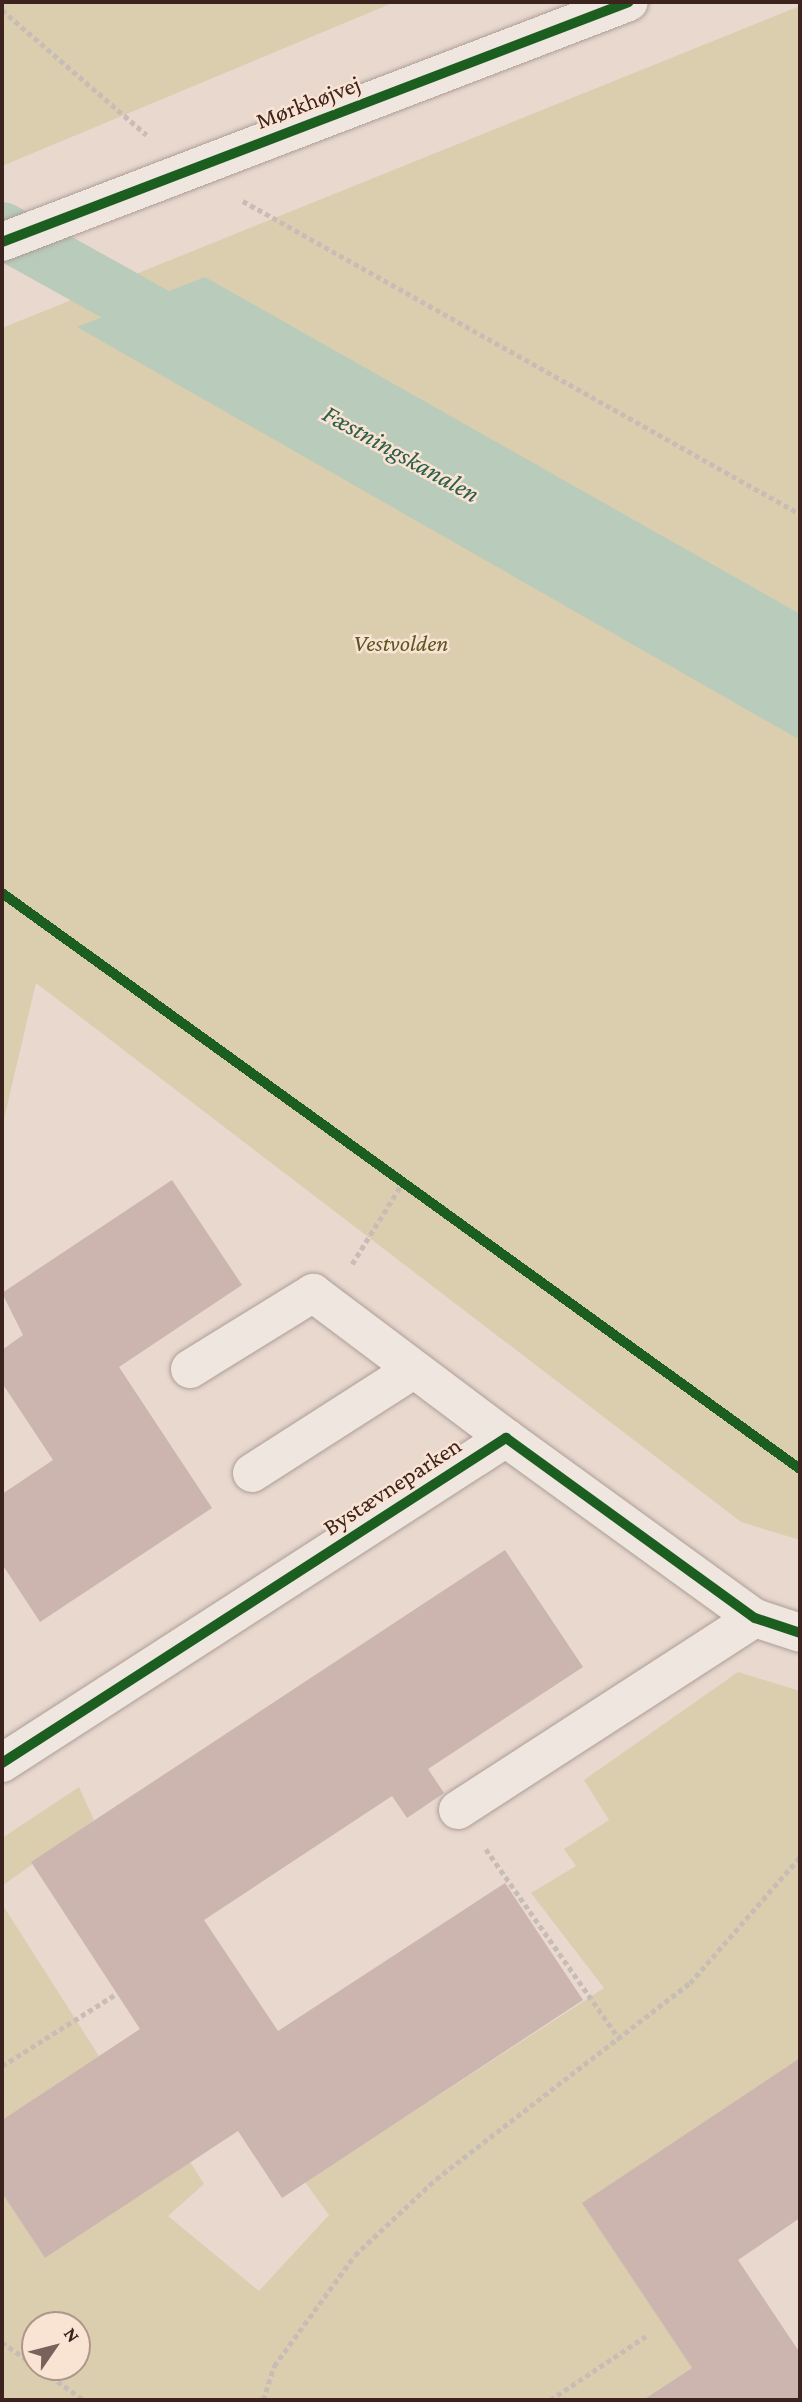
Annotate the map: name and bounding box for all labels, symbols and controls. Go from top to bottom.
street label: Mørkhøjvej [252,69,364,135]
water label: Fæstningskanalen [317,398,485,510]
park label: Vestvolden [354,629,448,657]
street label: Bystævneparken [318,1431,466,1541]
north arrow [21,2311,91,2381]
text: N [60,2323,84,2346]

